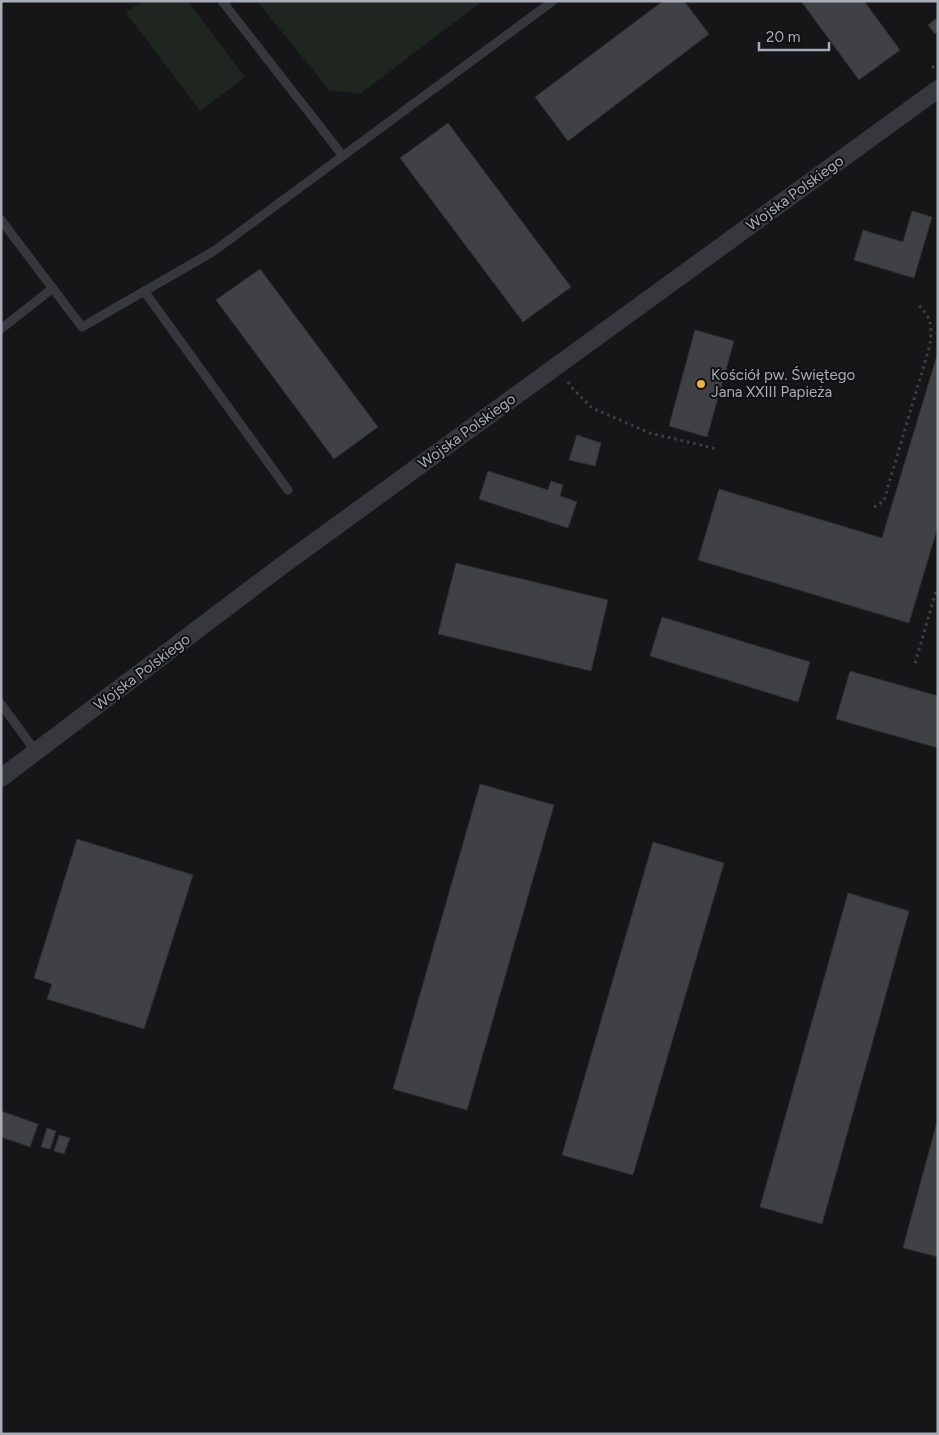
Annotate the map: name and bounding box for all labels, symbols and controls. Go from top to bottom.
scale bar [759,20,829,52]
text: 20 m [766,28,800,46]
street label: Wojska Polskiego [743,151,847,234]
place label: Kościół pw. Świętego Jana XXIII Papieża [711,366,856,401]
marker: Kościół pw. Świętego Jana XXIII Papieża [695,378,707,390]
street label: Wojska Polskiego [415,389,519,472]
street label: Wojska Polskiego [90,630,194,714]

